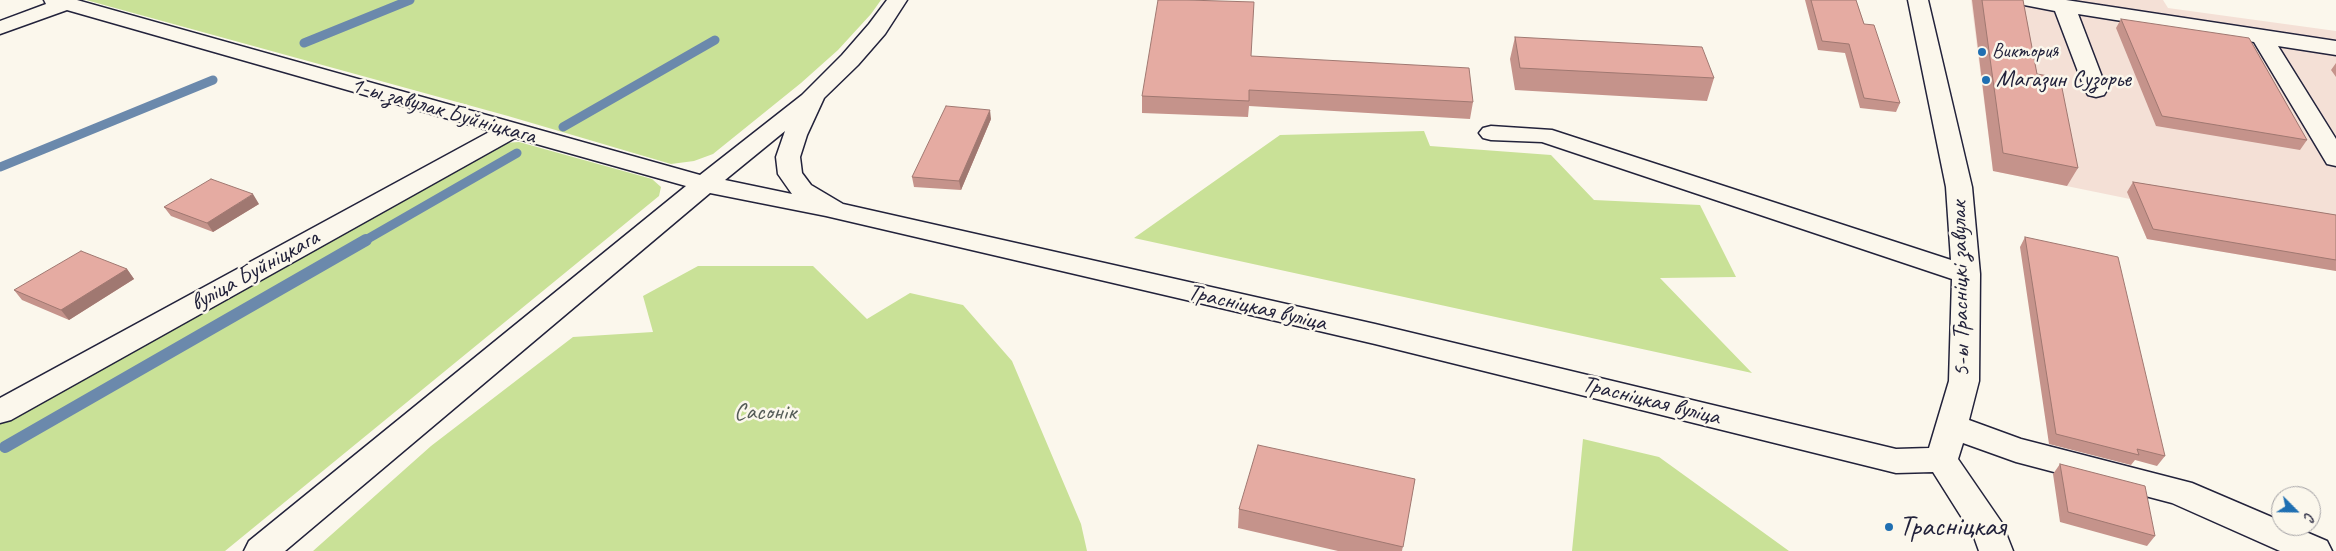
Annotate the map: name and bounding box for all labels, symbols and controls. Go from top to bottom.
place label: Виктория [1992,40,2058,64]
marker: Виктория [1976,46,1988,58]
place label: Магазин Сузорье [1996,66,2131,94]
street label: 1-ы завулак Буйніцкага [347,71,539,151]
marker: Магазин Сузорье [1980,74,1992,86]
street label: 5-ы Трасніцкі завулак [1945,201,1977,377]
street label: вуліца Буйніцкага [186,224,324,318]
street label: Трасніцкая вуліца [1185,278,1329,338]
street label: Трасніцкая вуліца [1579,370,1723,432]
park label: Сасонік [734,399,796,427]
north arrow [2271,486,2321,536]
place label: Трасніцкая [1899,510,2006,544]
text: С [2300,510,2319,523]
marker: Трасніцкая [1883,521,1895,533]

